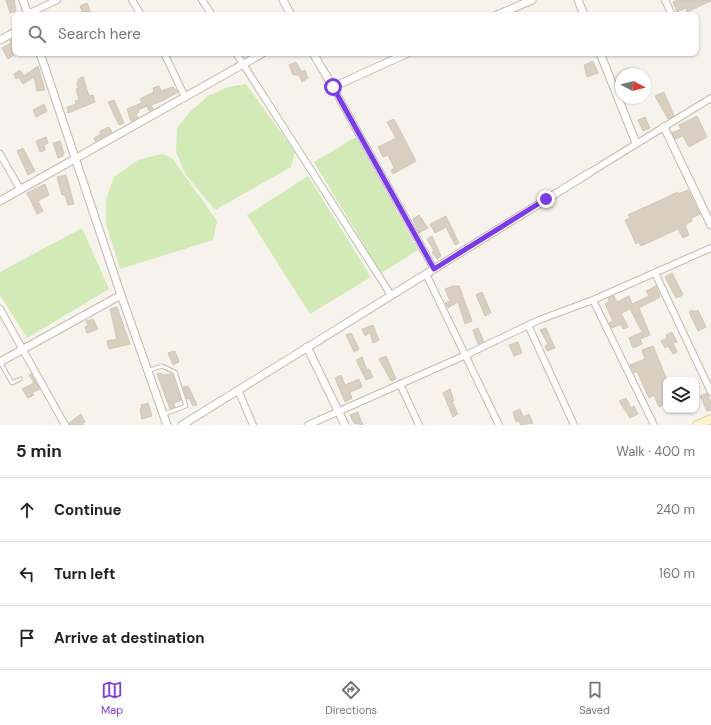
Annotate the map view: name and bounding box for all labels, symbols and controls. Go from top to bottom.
search box [12,12,699,56]
icon: search [26,23,48,45]
text: Search here [58,24,141,44]
north arrow [615,68,651,104]
route start [324,78,342,96]
route end [537,190,555,208]
map controls [663,377,699,413]
button: layers [663,377,699,413]
text: 5 min [16,440,62,462]
text: Walk · 400 m [616,443,695,460]
icon: ahead [16,499,38,521]
text: Continue [54,500,122,520]
text: 240 m [656,501,695,518]
icon: left [16,563,38,585]
text: Turn left [54,564,115,584]
text: 160 m [659,565,695,582]
icon: arrive [16,627,38,649]
text: Arrive at destination [54,628,205,648]
tab: Map [101,679,123,717]
tab: Directions [325,679,377,717]
tab: Saved [579,679,610,717]

